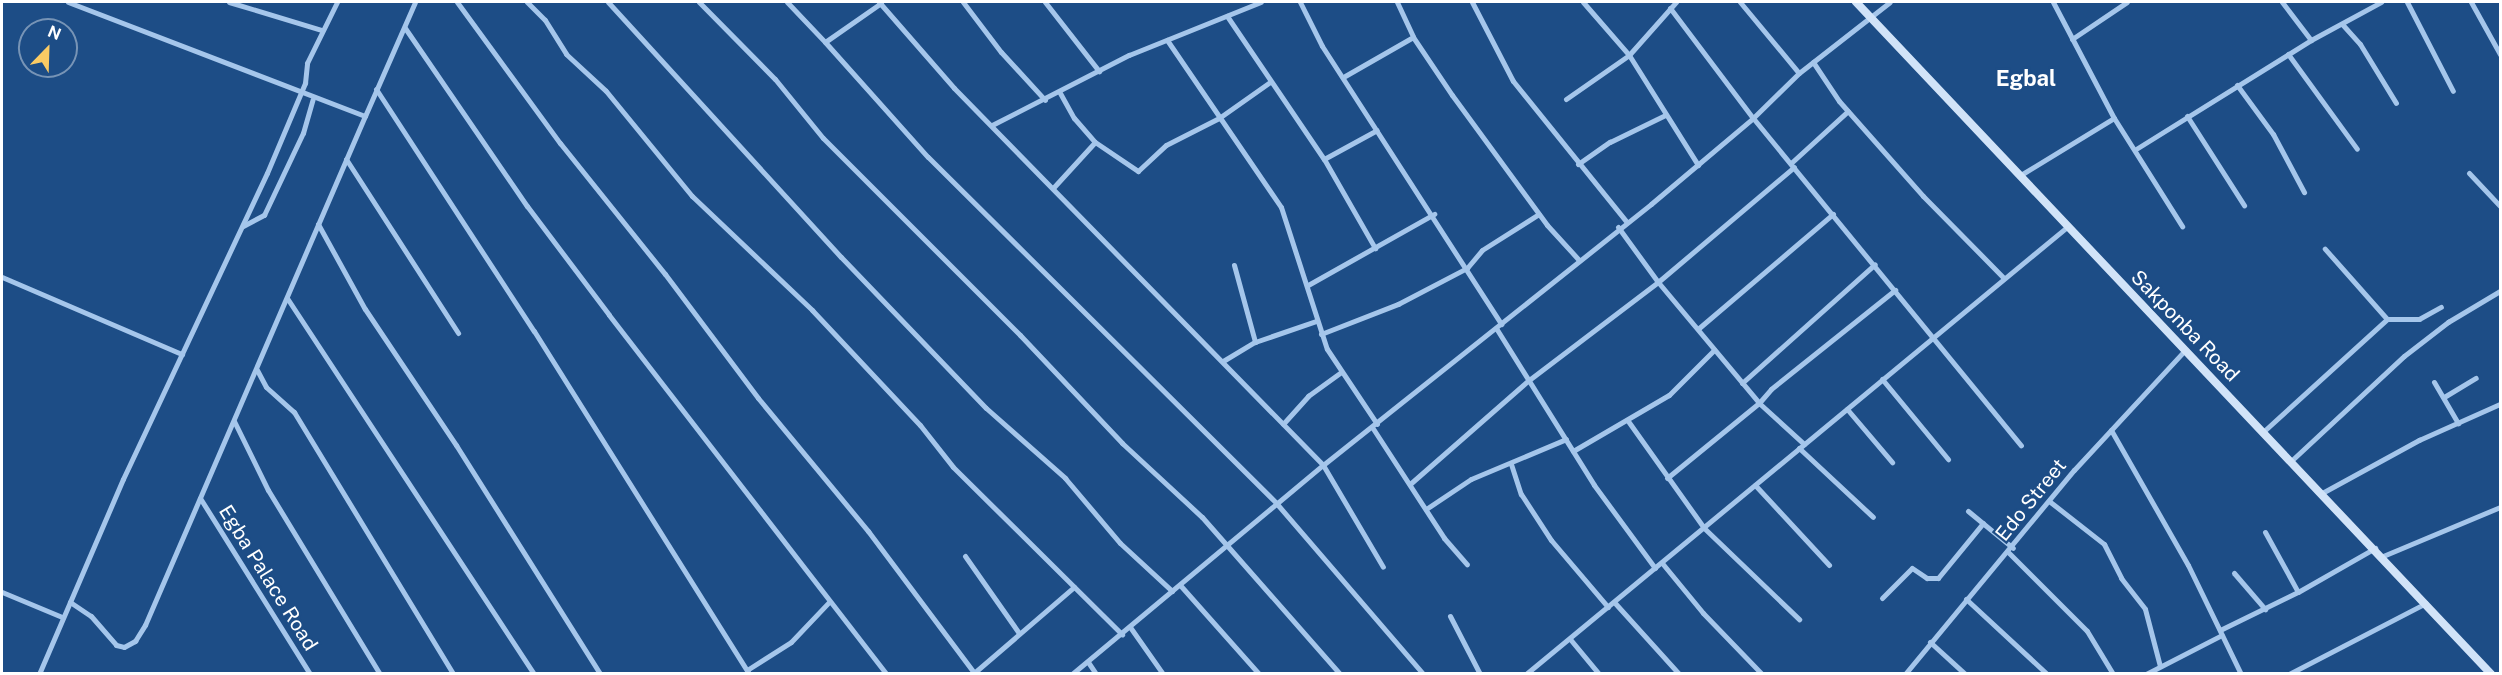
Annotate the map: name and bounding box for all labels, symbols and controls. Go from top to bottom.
north arrow [18,18,78,78]
text: N [45,22,64,44]
district label: Egbal [1996,66,2056,92]
street label: Sakponba Road [2126,265,2244,387]
street label: Edo Street [1991,454,2071,546]
street label: Egba Palace Road [213,501,323,655]

